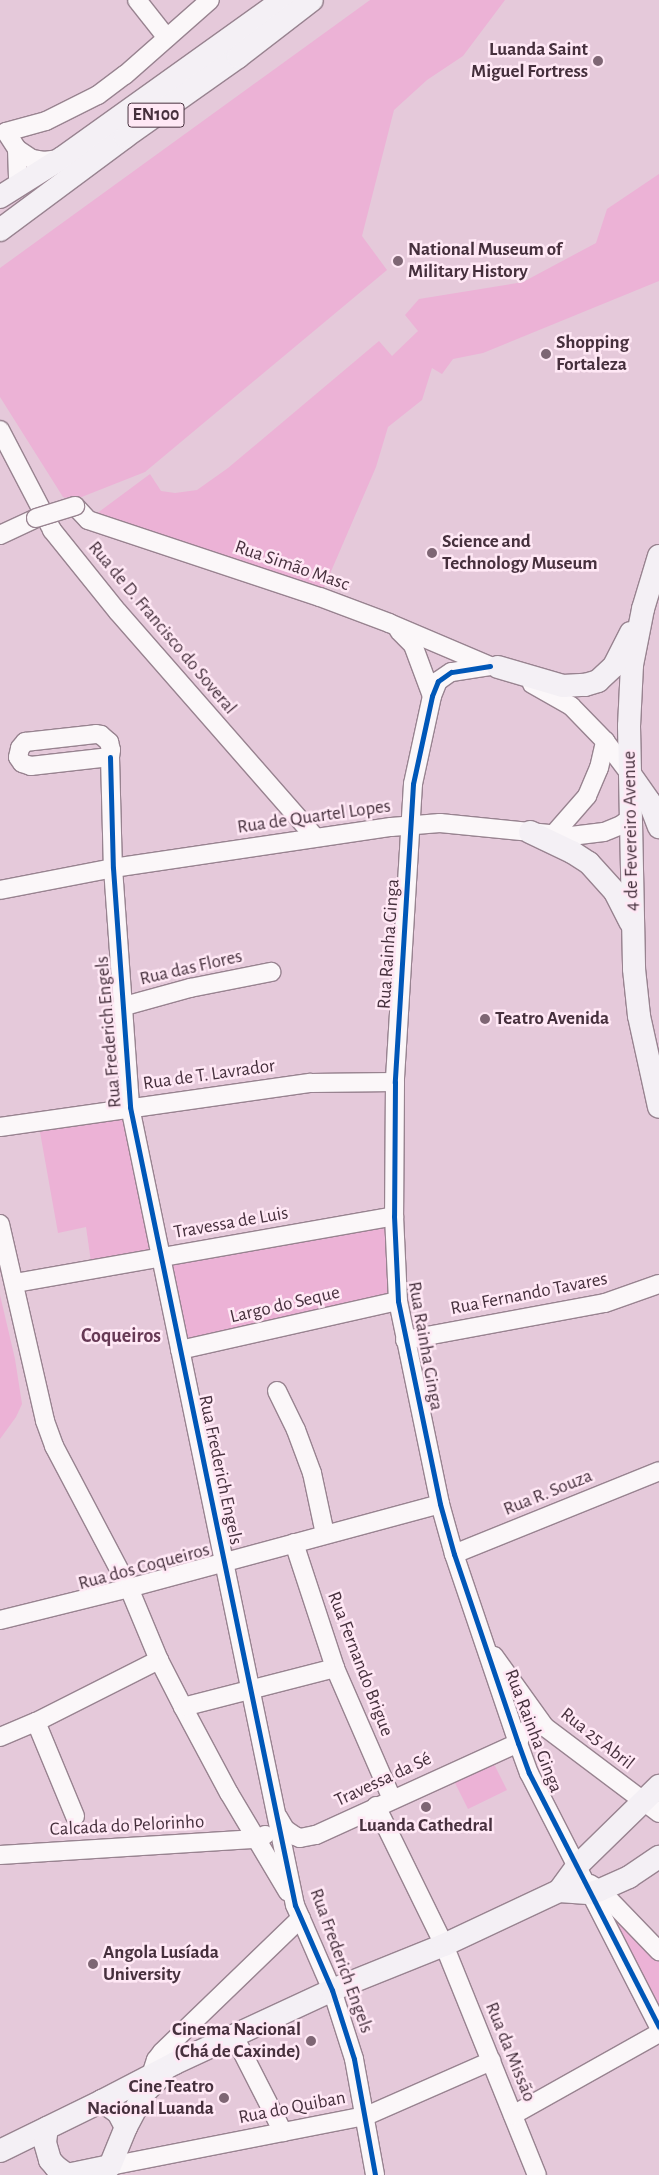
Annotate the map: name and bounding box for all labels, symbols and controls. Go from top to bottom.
place label: Luanda Saint Miguel Fortress [471,39,588,83]
marker: Luanda Saint Miguel Fortress [592,55,604,67]
road number: EN100 [127,100,185,130]
place label: National Museum of Military History [408,239,562,283]
marker: National Museum of Military History [392,255,404,267]
place label: Shopping Fortaleza [556,332,629,376]
marker: Shopping Fortaleza [540,348,552,360]
place label: Science and Technology Museum [442,531,598,575]
street label: Rua Simão Masc [232,536,352,596]
street label: Rua de D. Francisco do Soveral [83,537,241,719]
marker: Science and Technology Museum [426,547,438,559]
street label: 4 de Fevereiro Avenue [618,751,644,911]
street label: Rua de Quartel Lopes [236,795,392,839]
street label: Rua Rainha Ginga [373,878,405,1010]
street label: Rua das Flores [138,945,244,991]
street label: Rua Frederich Engels [91,955,127,1109]
place label: Teatro Avenida [495,1008,609,1030]
marker: Teatro Avenida [479,1013,491,1025]
street label: Rua de T. Lavrador [142,1054,276,1096]
street label: Travessa de Luis [172,1202,290,1244]
street label: Rua Fernando Tavares [449,1268,609,1320]
street label: Rua Rainha Ginga [402,1280,448,1412]
street label: Largo do Seque [228,1281,342,1329]
district label: Coqueiros [81,1324,161,1348]
street label: Rua Frederich Engels [193,1393,247,1547]
street label: Rua R. Souza [500,1465,596,1521]
street label: Rua dos Coqueiros [76,1539,212,1595]
street label: Rua Fernando Brigue [322,1588,398,1740]
street label: Rua Rainha Ginga [499,1666,567,1796]
street label: Rua 25 Abril [556,1703,638,1775]
street label: Travessa da Sé [331,1748,435,1812]
marker: Luanda Cathedral [420,1801,432,1813]
street label: Calcada do Pelorinho [49,1811,205,1841]
place label: Luanda Cathedral [359,1815,493,1837]
street label: Rua Frederich Engels [304,1886,378,2036]
place label: Angola Lusíada University [103,1942,219,1986]
marker: Angola Lusíada University [87,1958,99,1970]
street label: Rua da Missão [480,1999,540,2105]
place label: Cinema Nacional (Chá de Caxinde) [172,2019,301,2063]
marker: Cinema Nacional (Chá de Caxinde) [305,2035,317,2047]
place label: Cine Teatro Nacional Luanda [87,2076,214,2120]
street label: Rua do Quiban [236,2086,348,2130]
marker: Cine Teatro Nacional Luanda [218,2092,230,2104]

